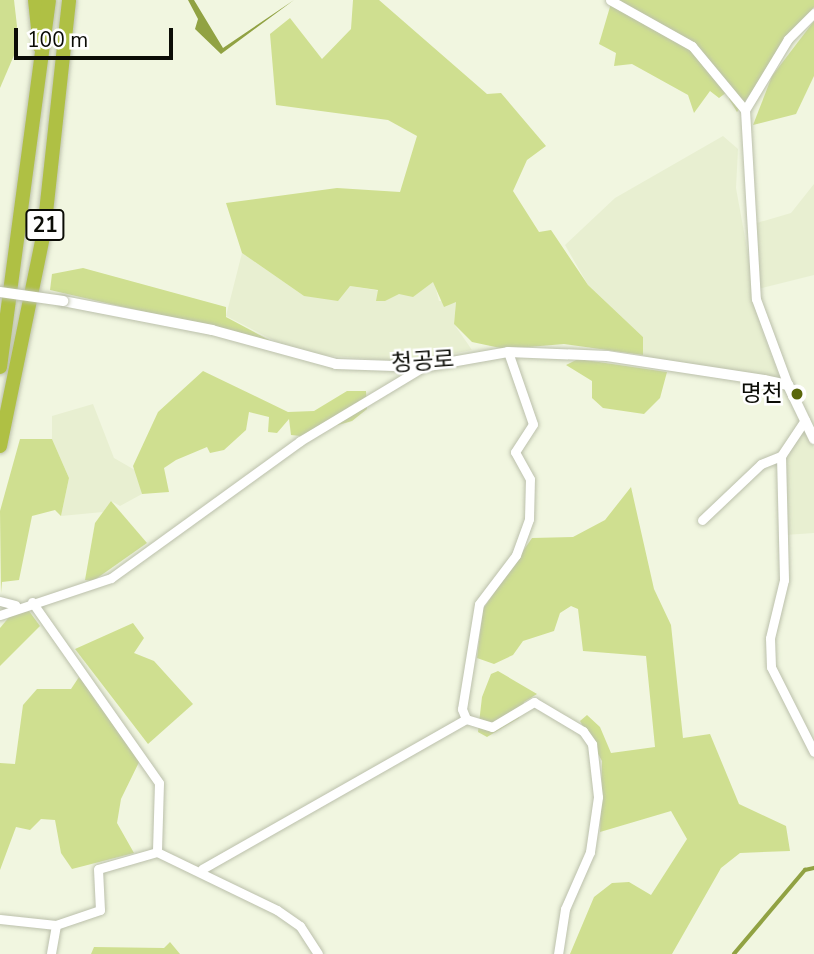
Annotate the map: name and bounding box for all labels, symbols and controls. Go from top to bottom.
scale bar [18,14,177,58]
text: 100 m [27,26,88,54]
road number: 21 [24,208,66,243]
street label: 청공로 [390,346,456,378]
place label: 명천 [741,380,783,408]
marker: 명천 [789,386,805,402]

